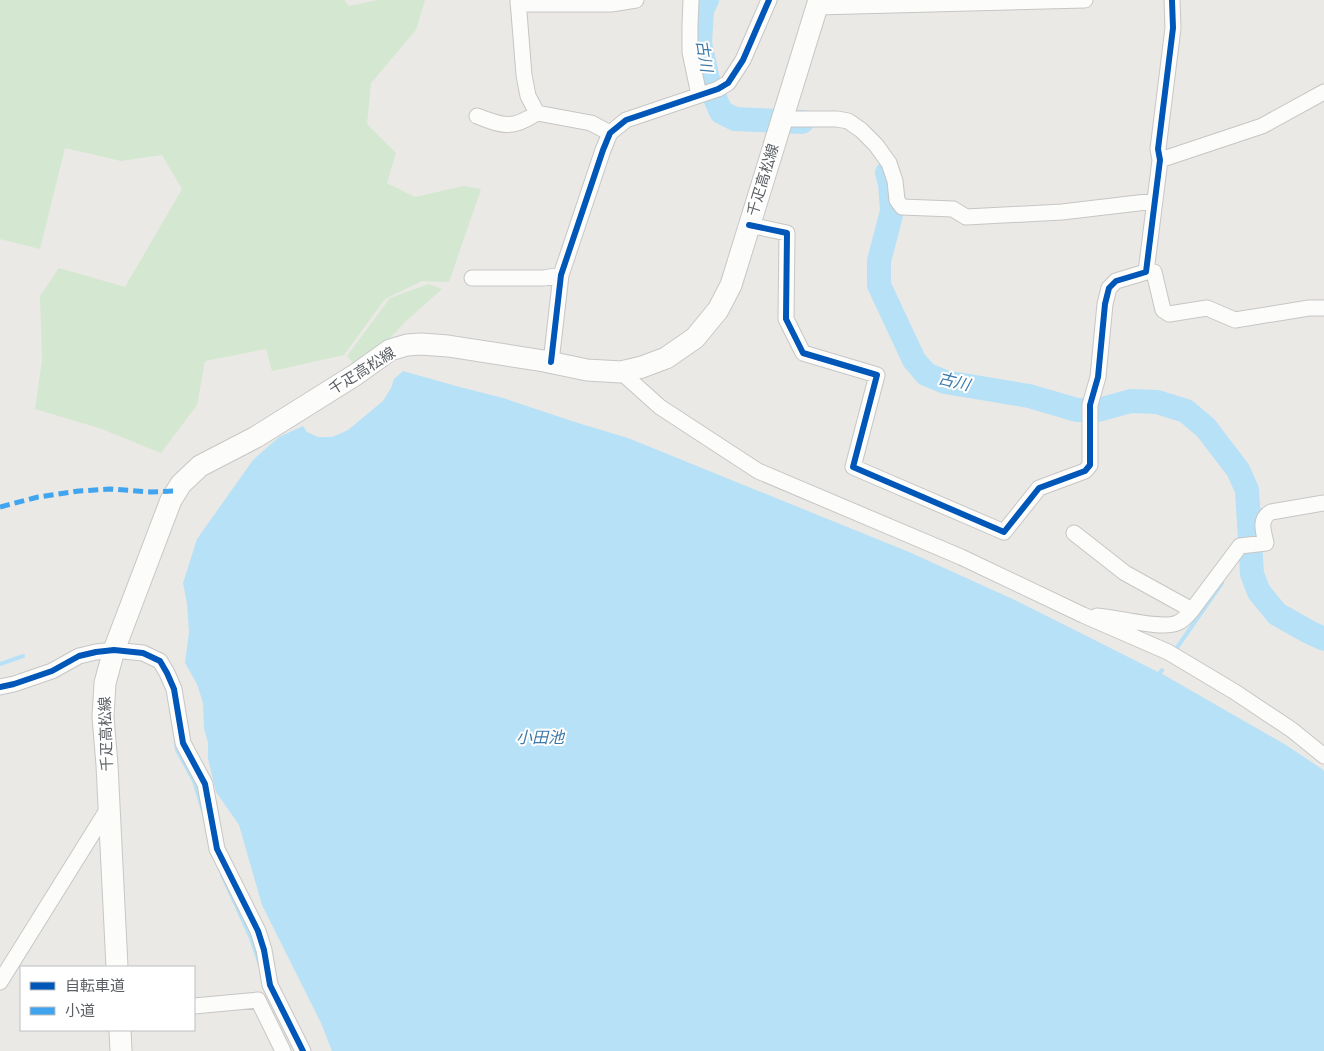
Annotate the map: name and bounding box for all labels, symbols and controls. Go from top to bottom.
water label: 古川 [692,39,717,75]
street label: 千疋高松線 [743,141,783,219]
street label: 千疋高松線 [325,343,399,399]
water label: 古川 [936,368,974,396]
street label: 千疋高松線 [96,696,116,772]
water label: 小田池 [516,728,566,748]
legend [20,966,195,1031]
text: 自転車道 [65,977,125,995]
text: 小道 [65,1002,95,1020]

